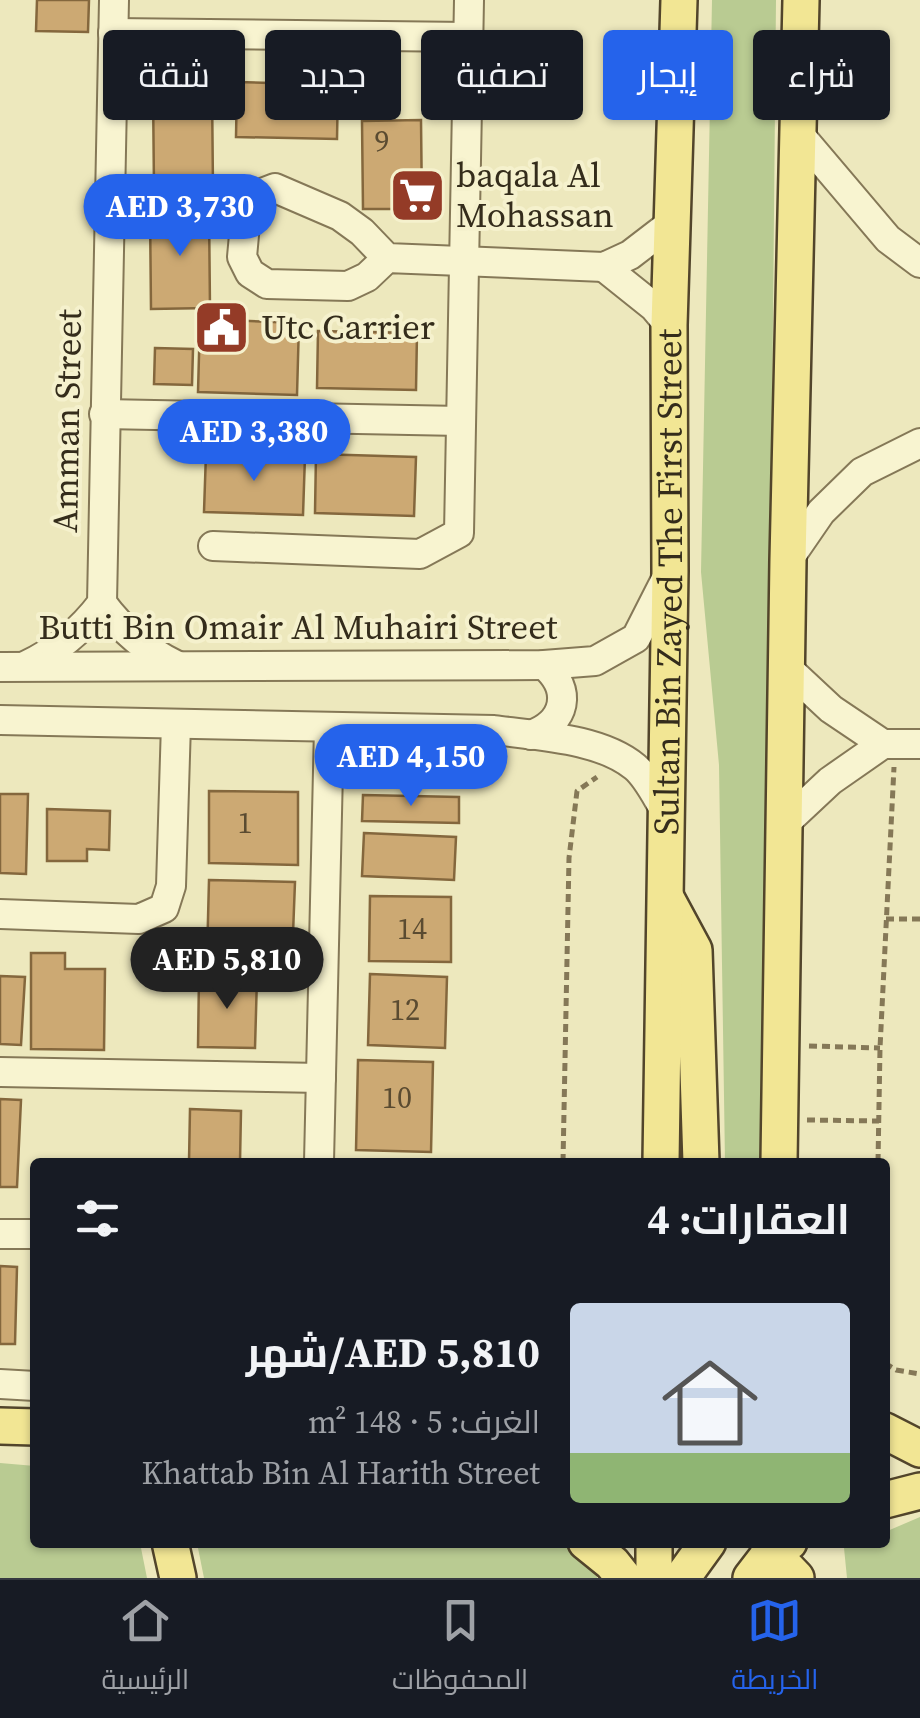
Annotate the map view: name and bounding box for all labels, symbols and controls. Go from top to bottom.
chip: شقة [103,30,245,120]
chip: جديد [265,30,401,120]
chip: تصفية [421,30,583,120]
chip: إيجار [603,30,733,120]
chip: شراء [753,30,890,120]
house number: 9 [375,121,390,162]
place label: baqala Al Mohassan [456,151,614,239]
supermarket icon: baqala Al Mohassan [387,165,447,225]
pin: AED 3,730 [66,174,294,259]
text: AED 3,730 [106,184,254,228]
public building icon: Utc Carrier [192,297,252,357]
place label: Utc Carrier [261,303,435,351]
street label: Amman Street [41,308,93,533]
street label: Sultan Bin Zayed The First Street [642,328,694,835]
pin: AED 3,380 [140,399,368,484]
text: AED 3,380 [180,409,328,453]
street label: Butti Bin Omair Al Muhairi Street [39,603,558,651]
pin: AED 4,150 [297,724,525,809]
text: AED 4,150 [337,734,485,778]
house number: 1 [238,802,253,843]
house number: 14 [397,908,427,949]
pin: AED 5,810 [113,927,341,1012]
text: AED 5,810 [153,937,301,981]
house number: 12 [390,989,420,1030]
house number: 10 [382,1077,412,1118]
text: العقارات: 4 [647,1190,850,1248]
icon: filters [70,1191,125,1246]
text: AED 5,810/شهر [246,1323,540,1381]
icon: home [650,1343,770,1463]
text: الغرف: 5 · 148 m² [308,1400,540,1444]
text: Khattab Bin Al Harith Street [142,1451,540,1495]
tab: الرئيسية [101,1593,189,1705]
tab: المحفوظات [392,1593,528,1705]
tab: الخريطة [731,1593,819,1705]

